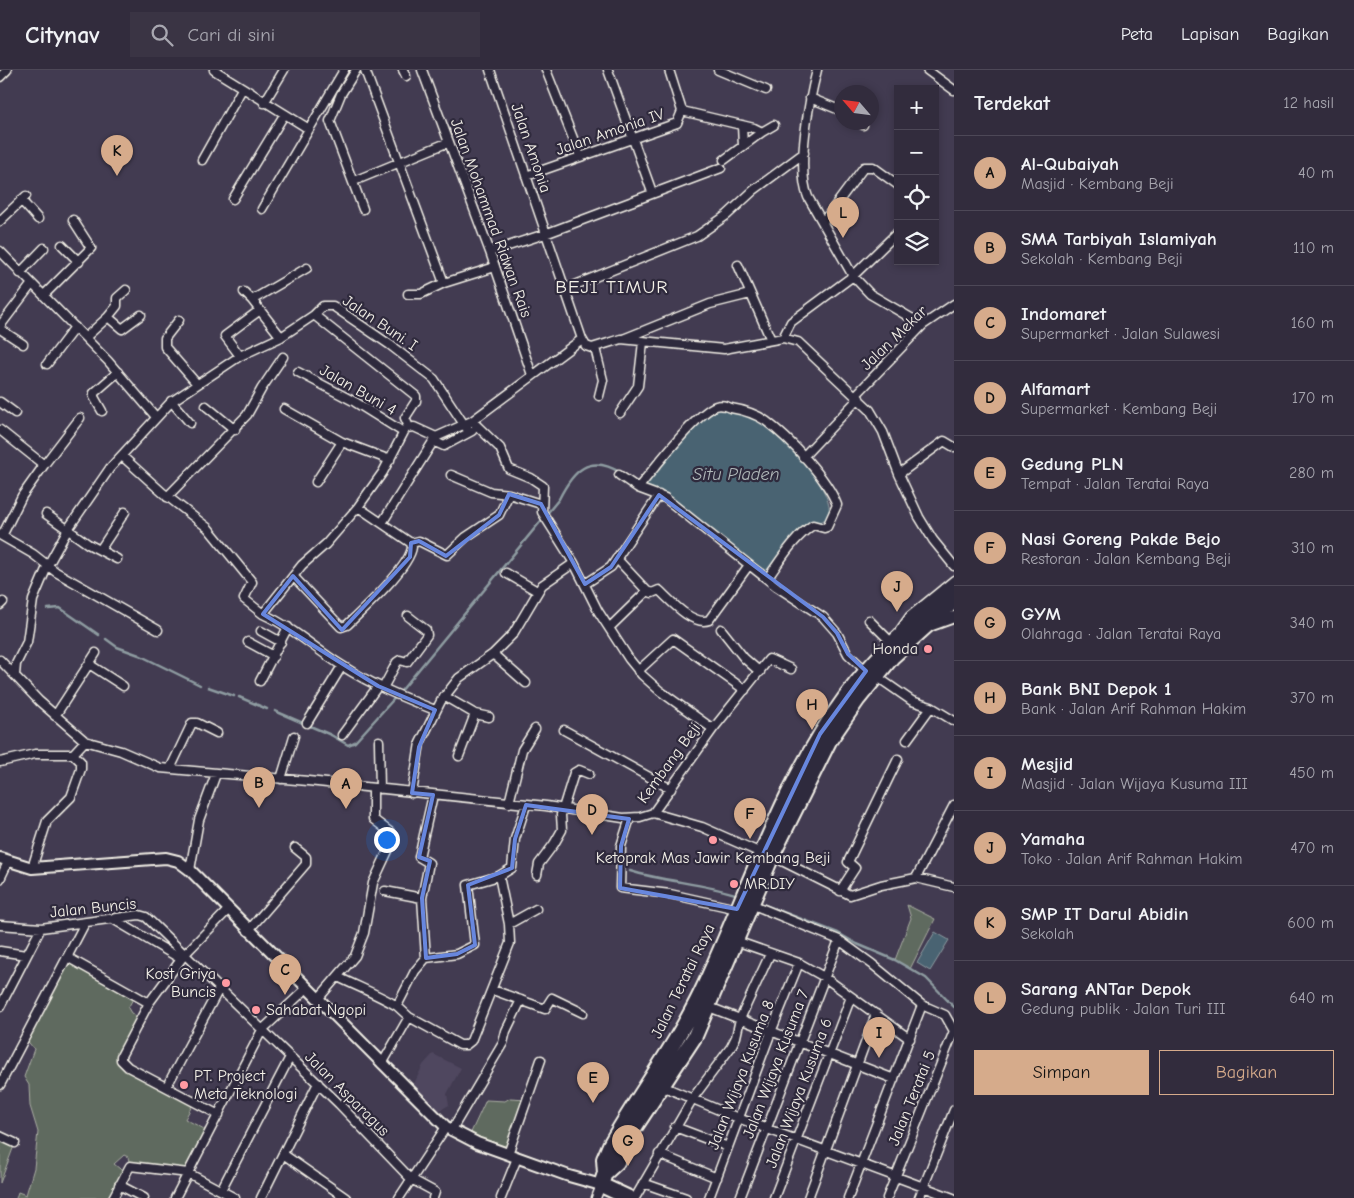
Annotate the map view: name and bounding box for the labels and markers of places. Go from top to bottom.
pin: K [101,135,133,176]
pin: L [827,197,859,238]
pin: J [881,571,913,612]
place label: Honda [872,640,918,658]
marker: Honda [922,643,934,655]
pin: H [796,689,828,730]
pin: B [243,767,275,808]
pin: A [330,768,362,809]
pin: D [576,794,608,835]
pin: F [734,798,766,839]
marker: Ketoprak Mas Jawir Kembang Beji [707,834,719,846]
place label: Ketoprak Mas Jawir Kembang Beji [596,849,830,867]
place label: MR.DIY [744,875,795,893]
marker: MR.DIY [728,878,740,890]
pin: C [269,954,301,995]
place label: Kost Griya Buncis [146,965,216,1001]
marker: Kost Griya Buncis [220,977,232,989]
place label: Sahabat Ngopi [266,1001,366,1019]
marker: Sahabat Ngopi [250,1004,262,1016]
pin: I [863,1017,895,1058]
pin: E [577,1062,609,1103]
place label: PT. Project Meta Teknologi [194,1067,297,1103]
marker: PT. Project Meta Teknologi [178,1079,190,1091]
pin: G [612,1125,644,1166]

